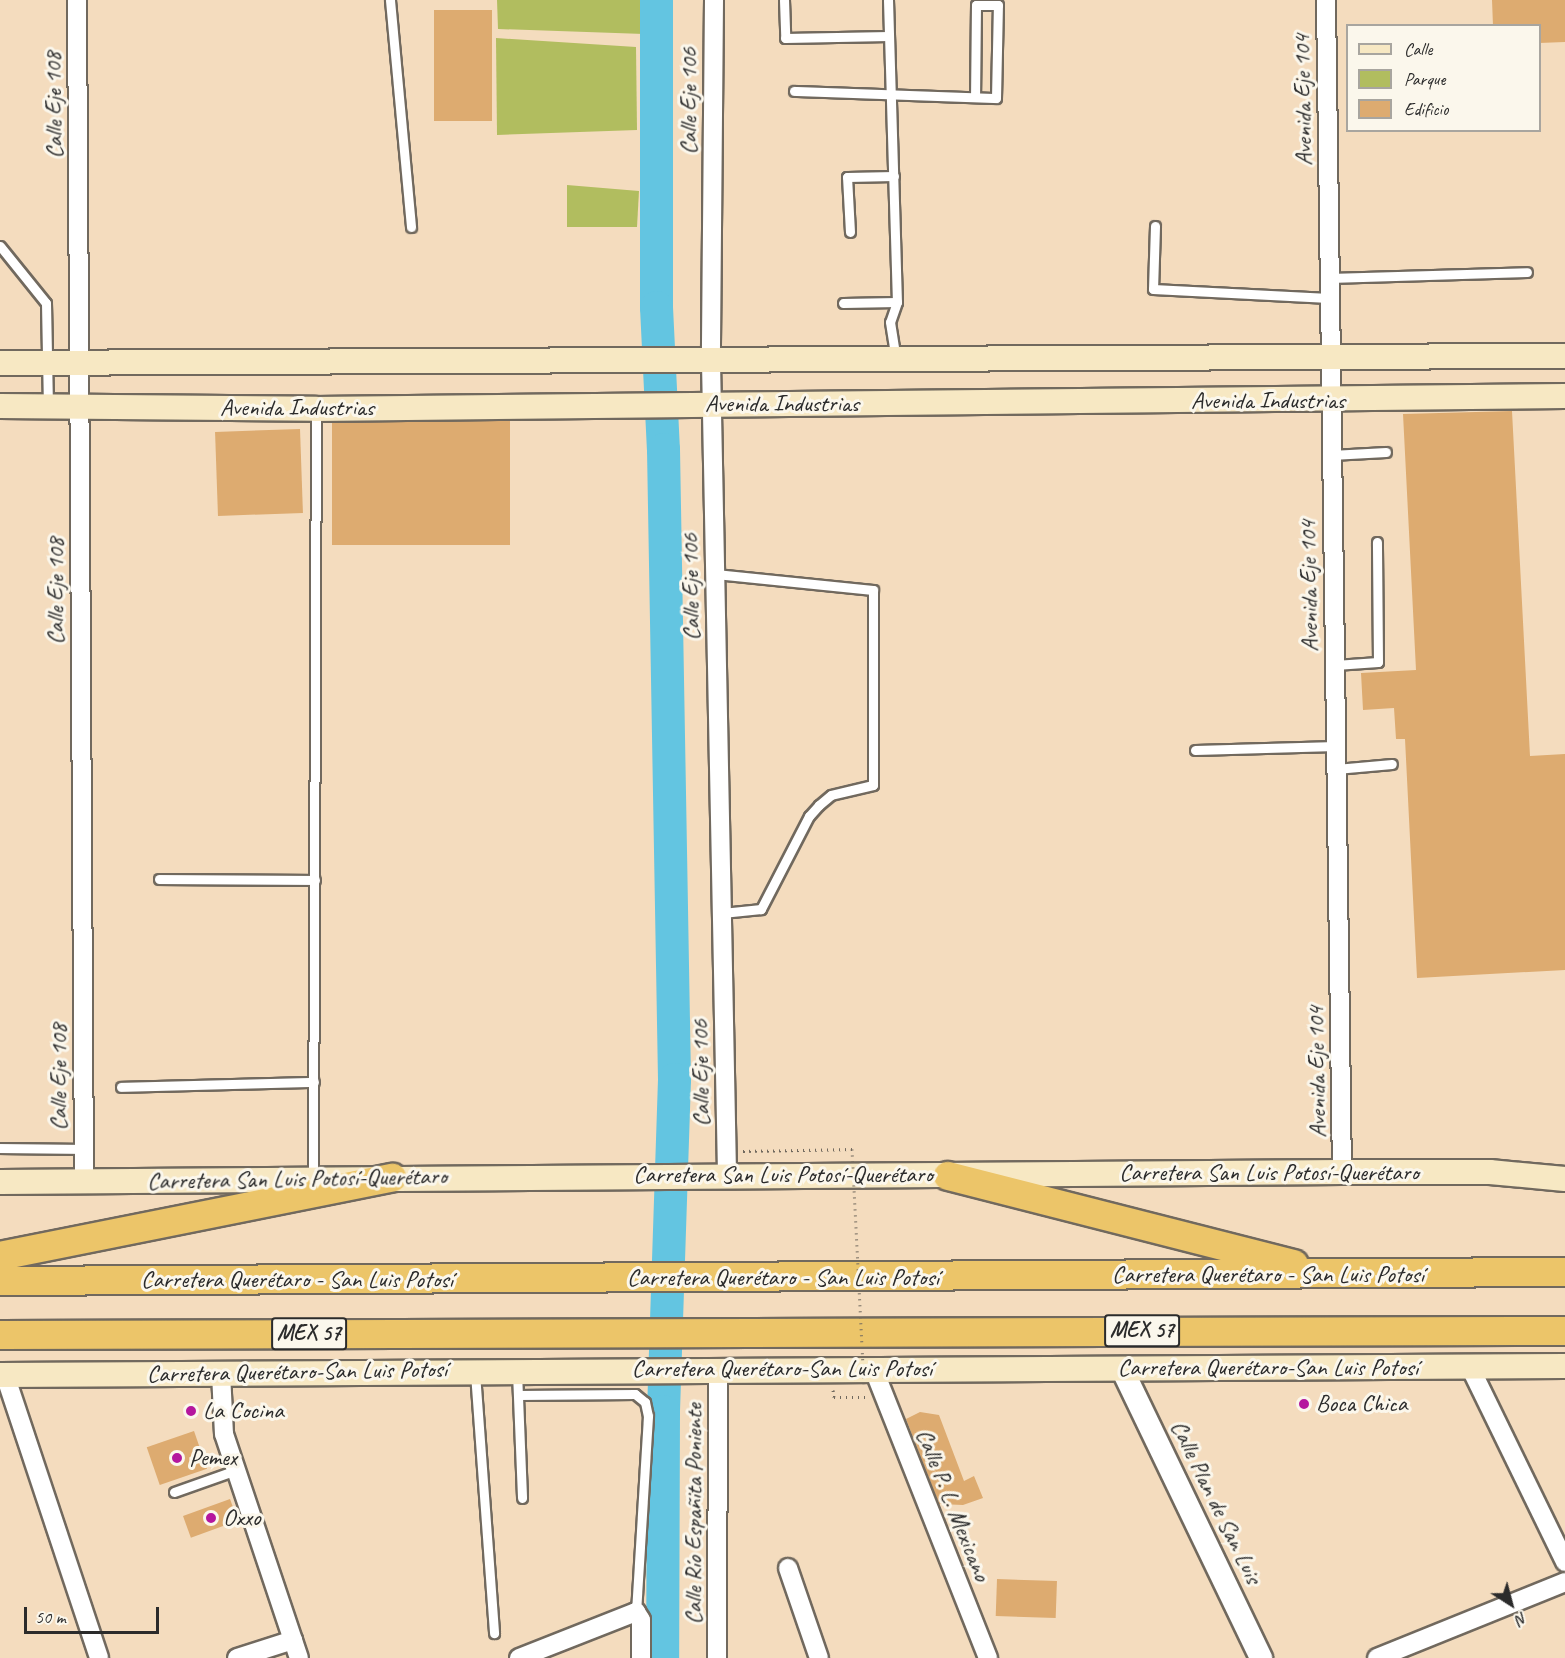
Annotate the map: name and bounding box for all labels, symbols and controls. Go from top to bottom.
legend [1346,24,1541,132]
street label: Avenida Eje 104 [1287,34,1319,166]
text: Calle [1404,38,1432,60]
street label: Calle Eje 106 [675,47,703,155]
street label: Calle Eje 108 [39,51,69,159]
text: Parque [1404,68,1445,90]
text: Edificio [1404,98,1448,120]
street label: Avenida Industrias [1191,387,1345,415]
street label: Avenida Industrias [705,390,859,418]
street label: Avenida Industrias [220,394,374,422]
street label: Avenida Eje 104 [1293,520,1325,652]
street label: Calle Eje 106 [676,533,706,641]
street label: Calle Eje 108 [42,537,70,645]
street label: Avenida Eje 104 [1301,1006,1333,1138]
street label: Calle Eje 106 [686,1019,716,1127]
street label: Calle Eje 108 [45,1023,73,1131]
street label: Carretera San Luis Potosí-Querétaro [1119,1159,1419,1187]
street label: Carretera San Luis Potosí-Querétaro [633,1161,933,1189]
street label: Carretera San Luis Potosí-Querétaro [147,1162,447,1196]
street label: Carretera Querétaro - San Luis Potosí [1113,1261,1423,1289]
street label: Carretera Querétaro - San Luis Potosí [628,1264,938,1292]
street label: Carretera Querétaro - San Luis Potosí [142,1266,452,1294]
road number: MEX 57 [1103,1312,1181,1350]
road number: MEX 57 [270,1315,348,1353]
street label: Carretera Querétaro-San Luis Potosí [1118,1354,1418,1382]
street label: Carretera Querétaro-San Luis Potosí [147,1355,447,1389]
street label: Carretera Querétaro-San Luis Potosí [632,1355,932,1383]
place label: Boca Chica [1316,1390,1406,1418]
place label: La Cocina [203,1397,283,1425]
marker: Boca Chica [1297,1397,1311,1411]
street label: Calle Río Españita Poniente [680,1403,708,1625]
marker: La Cocina [184,1404,198,1418]
street label: Calle Plan de San Luis [1164,1415,1268,1589]
street label: Calle P. L. Mexicano [909,1425,997,1585]
place label: Pemex [189,1444,237,1472]
marker: Pemex [170,1451,184,1465]
place label: Oxxo [223,1504,261,1532]
marker: Oxxo [204,1511,218,1525]
north arrow [1481,1574,1541,1634]
scale bar [27,1595,162,1633]
text: 50 m [35,1606,66,1628]
text: N [1512,1608,1531,1630]

